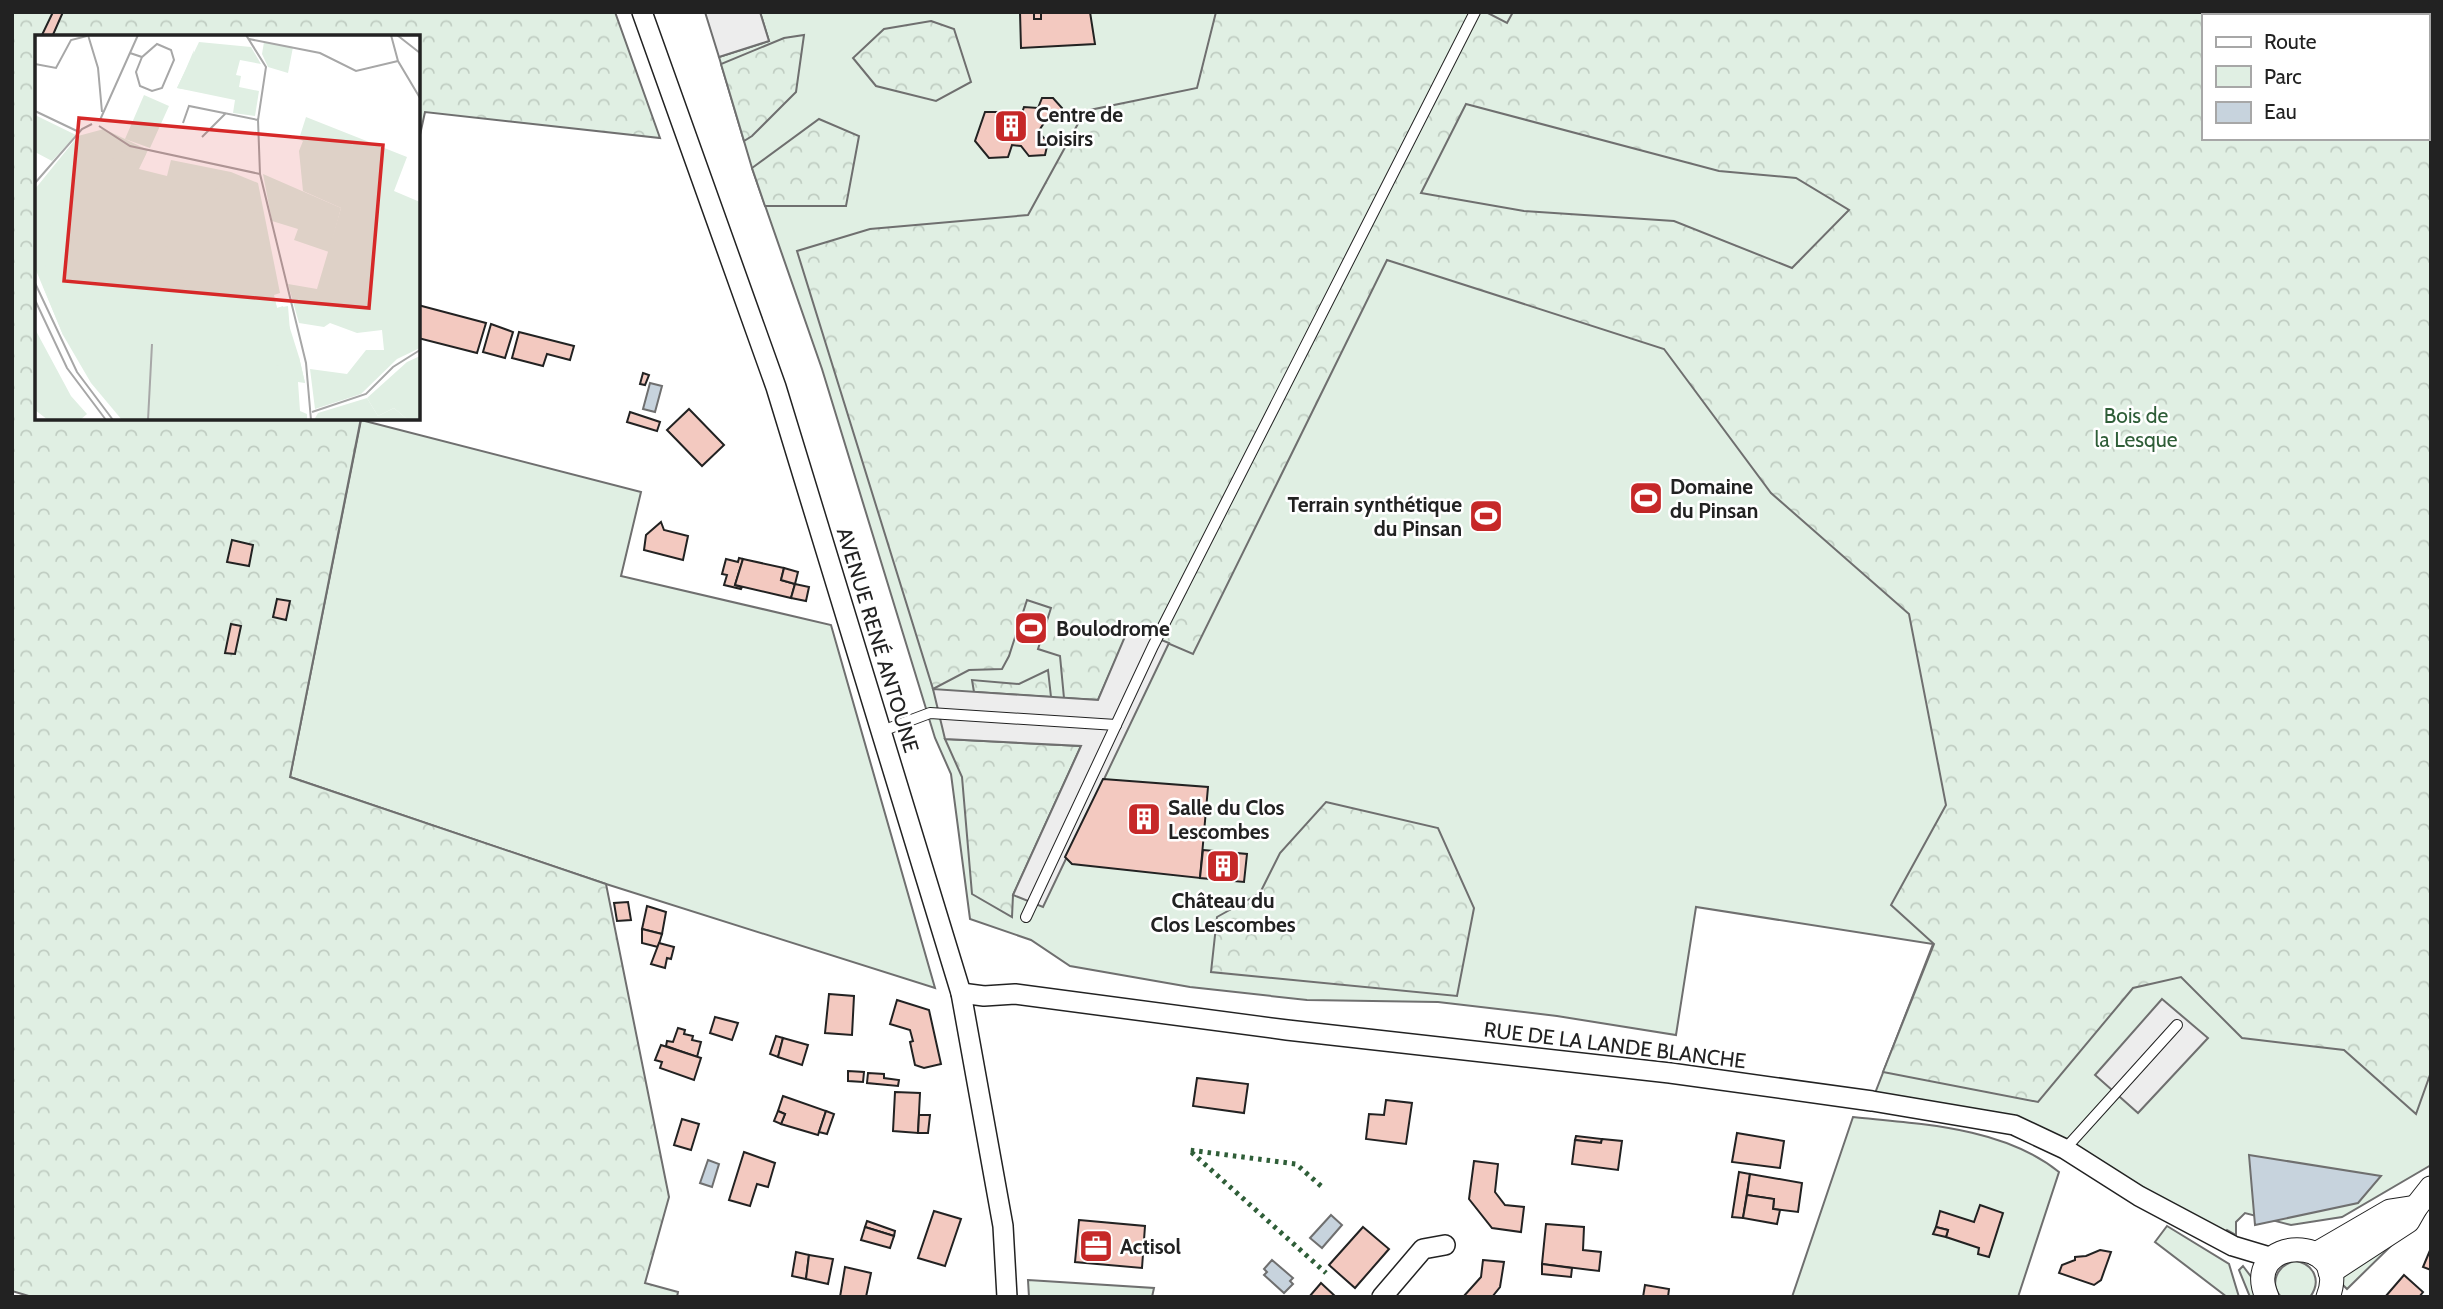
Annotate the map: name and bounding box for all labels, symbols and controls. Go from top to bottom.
legend [2202,14,2429,140]
text: Route [2264,29,2317,54]
inset map [35,35,420,420]
text: Parc [2264,64,2302,89]
text: Eau [2264,99,2297,124]
place label: Centre de Loisirs [1036,102,1123,151]
building icon: Centre de Loisirs [992,107,1030,145]
park label: Bois de la Lesque [2095,403,2178,452]
place label: Domaine du Pinsan [1670,474,1758,523]
sports icon: Domaine du Pinsan [1627,479,1665,517]
place label: Terrain synthétique du Pinsan [1288,492,1462,541]
sports icon: Terrain synthétique du Pinsan [1467,497,1505,535]
street label: AVENUE RENÉ ANTOUNE [832,524,924,756]
sports icon: Boulodrome [1012,609,1050,647]
place label: Boulodrome [1056,616,1170,641]
place label: Salle du Clos Lescombes [1168,795,1285,844]
building icon: Salle du Clos Lescombes [1125,800,1163,838]
building icon: Château du Clos Lescombes [1204,847,1242,885]
place label: Château du Clos Lescombes [1150,888,1296,937]
street label: RUE DE LA LANDE BLANCHE [1482,1017,1748,1073]
office icon: Actisol [1077,1227,1115,1265]
place label: Actisol [1120,1234,1182,1259]

